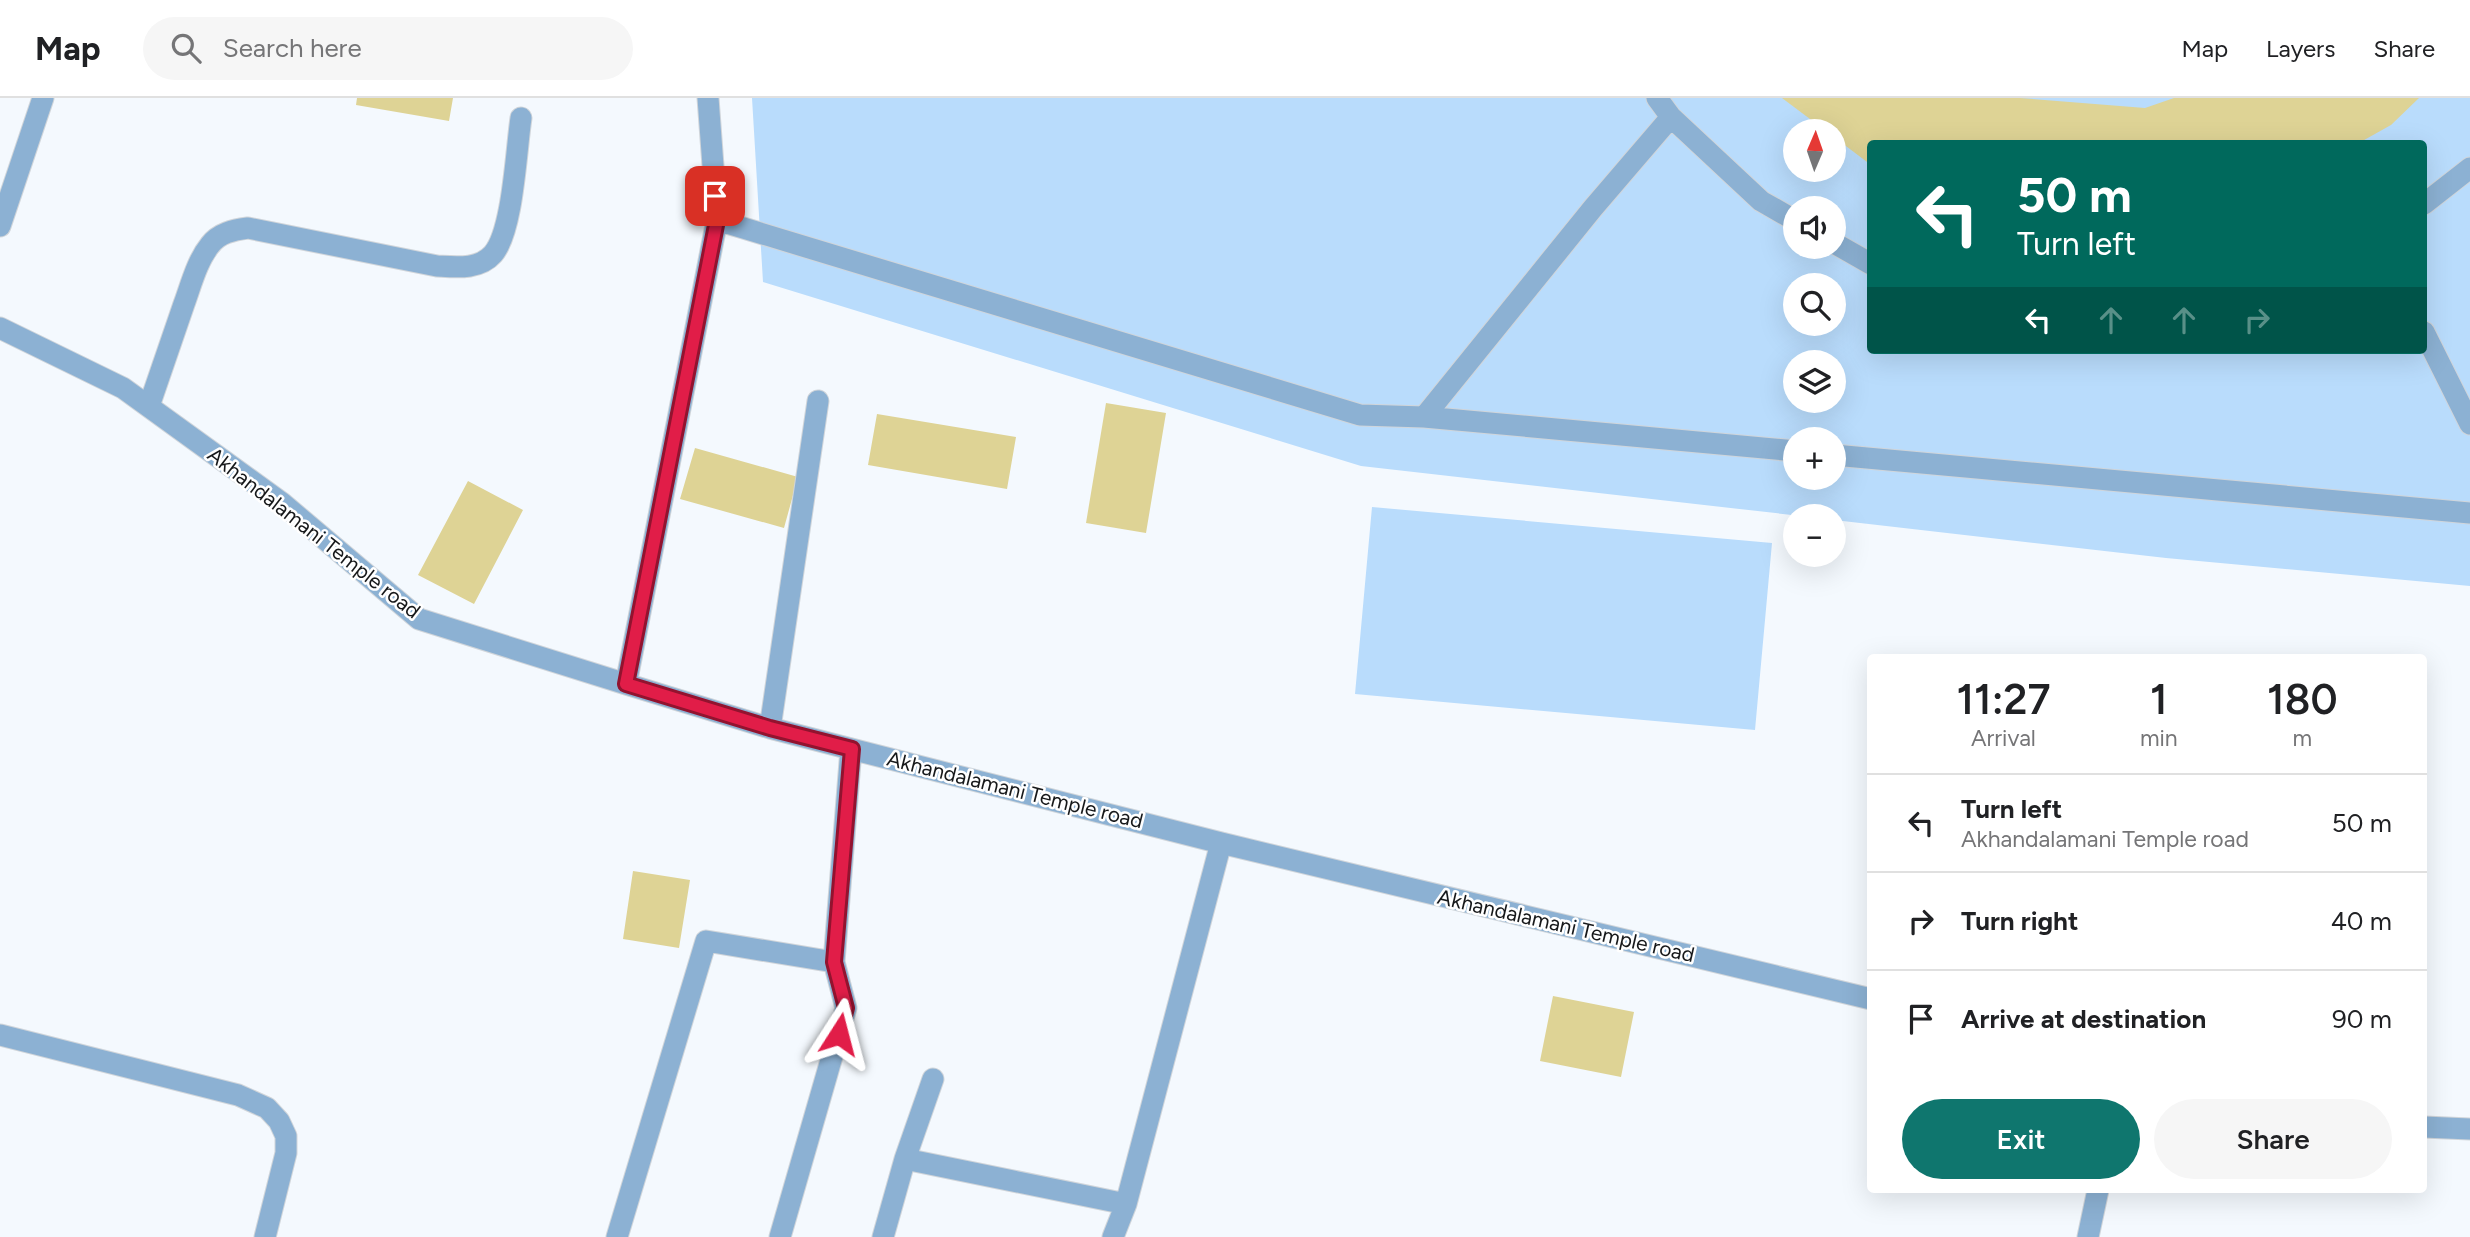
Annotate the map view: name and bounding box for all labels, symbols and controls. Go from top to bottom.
search box [143,17,633,80]
text: Map [35,29,101,68]
icon: search [167,29,205,67]
text: Search here [223,32,362,64]
text: Map [2181,34,2228,63]
text: Layers [2266,34,2335,63]
text: Share [2373,34,2435,63]
north arrow [1783,119,1846,182]
map controls [1783,119,1846,567]
text: 50 m [2017,165,2132,224]
pin [685,166,745,226]
icon: left [1902,168,1993,259]
icon: arrive [696,177,734,215]
button: sound [1783,196,1846,259]
text: Turn left [2017,225,2136,263]
button: search [1783,273,1846,336]
icon: left [2019,301,2057,339]
icon: ahead [2092,301,2130,339]
icon: ahead [2165,301,2203,339]
icon: right [2238,301,2276,339]
button: layers [1783,350,1846,413]
button: + [1783,427,1846,490]
street label: Akhandalamani Temple road [203,442,426,623]
button: − [1783,504,1846,567]
text: 11:27 [1956,674,2050,725]
text: 1 [2150,674,2168,725]
text: 180 [2267,674,2338,725]
text: Arrival [1971,724,2036,752]
text: min [2140,724,2178,752]
text: m [2293,724,2312,752]
street label: Akhandalamani Temple road [885,746,1146,833]
text: Turn left [1961,793,2062,825]
icon: left [1902,804,1940,842]
text: 50 m [2332,807,2392,839]
text: Akhandalamani Temple road [1961,825,2249,853]
street label: Akhandalamani Temple road [1435,884,1697,967]
icon: right [1902,902,1940,940]
text: Turn right [1961,905,2078,937]
text: 40 m [2331,905,2392,937]
position arrow [802,997,876,1071]
icon: arrive [1902,1000,1940,1038]
text: Arrive at destination [1961,1003,2206,1035]
text: 90 m [2332,1003,2392,1035]
button: Exit [1902,1099,2140,1179]
button: Share [2154,1099,2392,1179]

